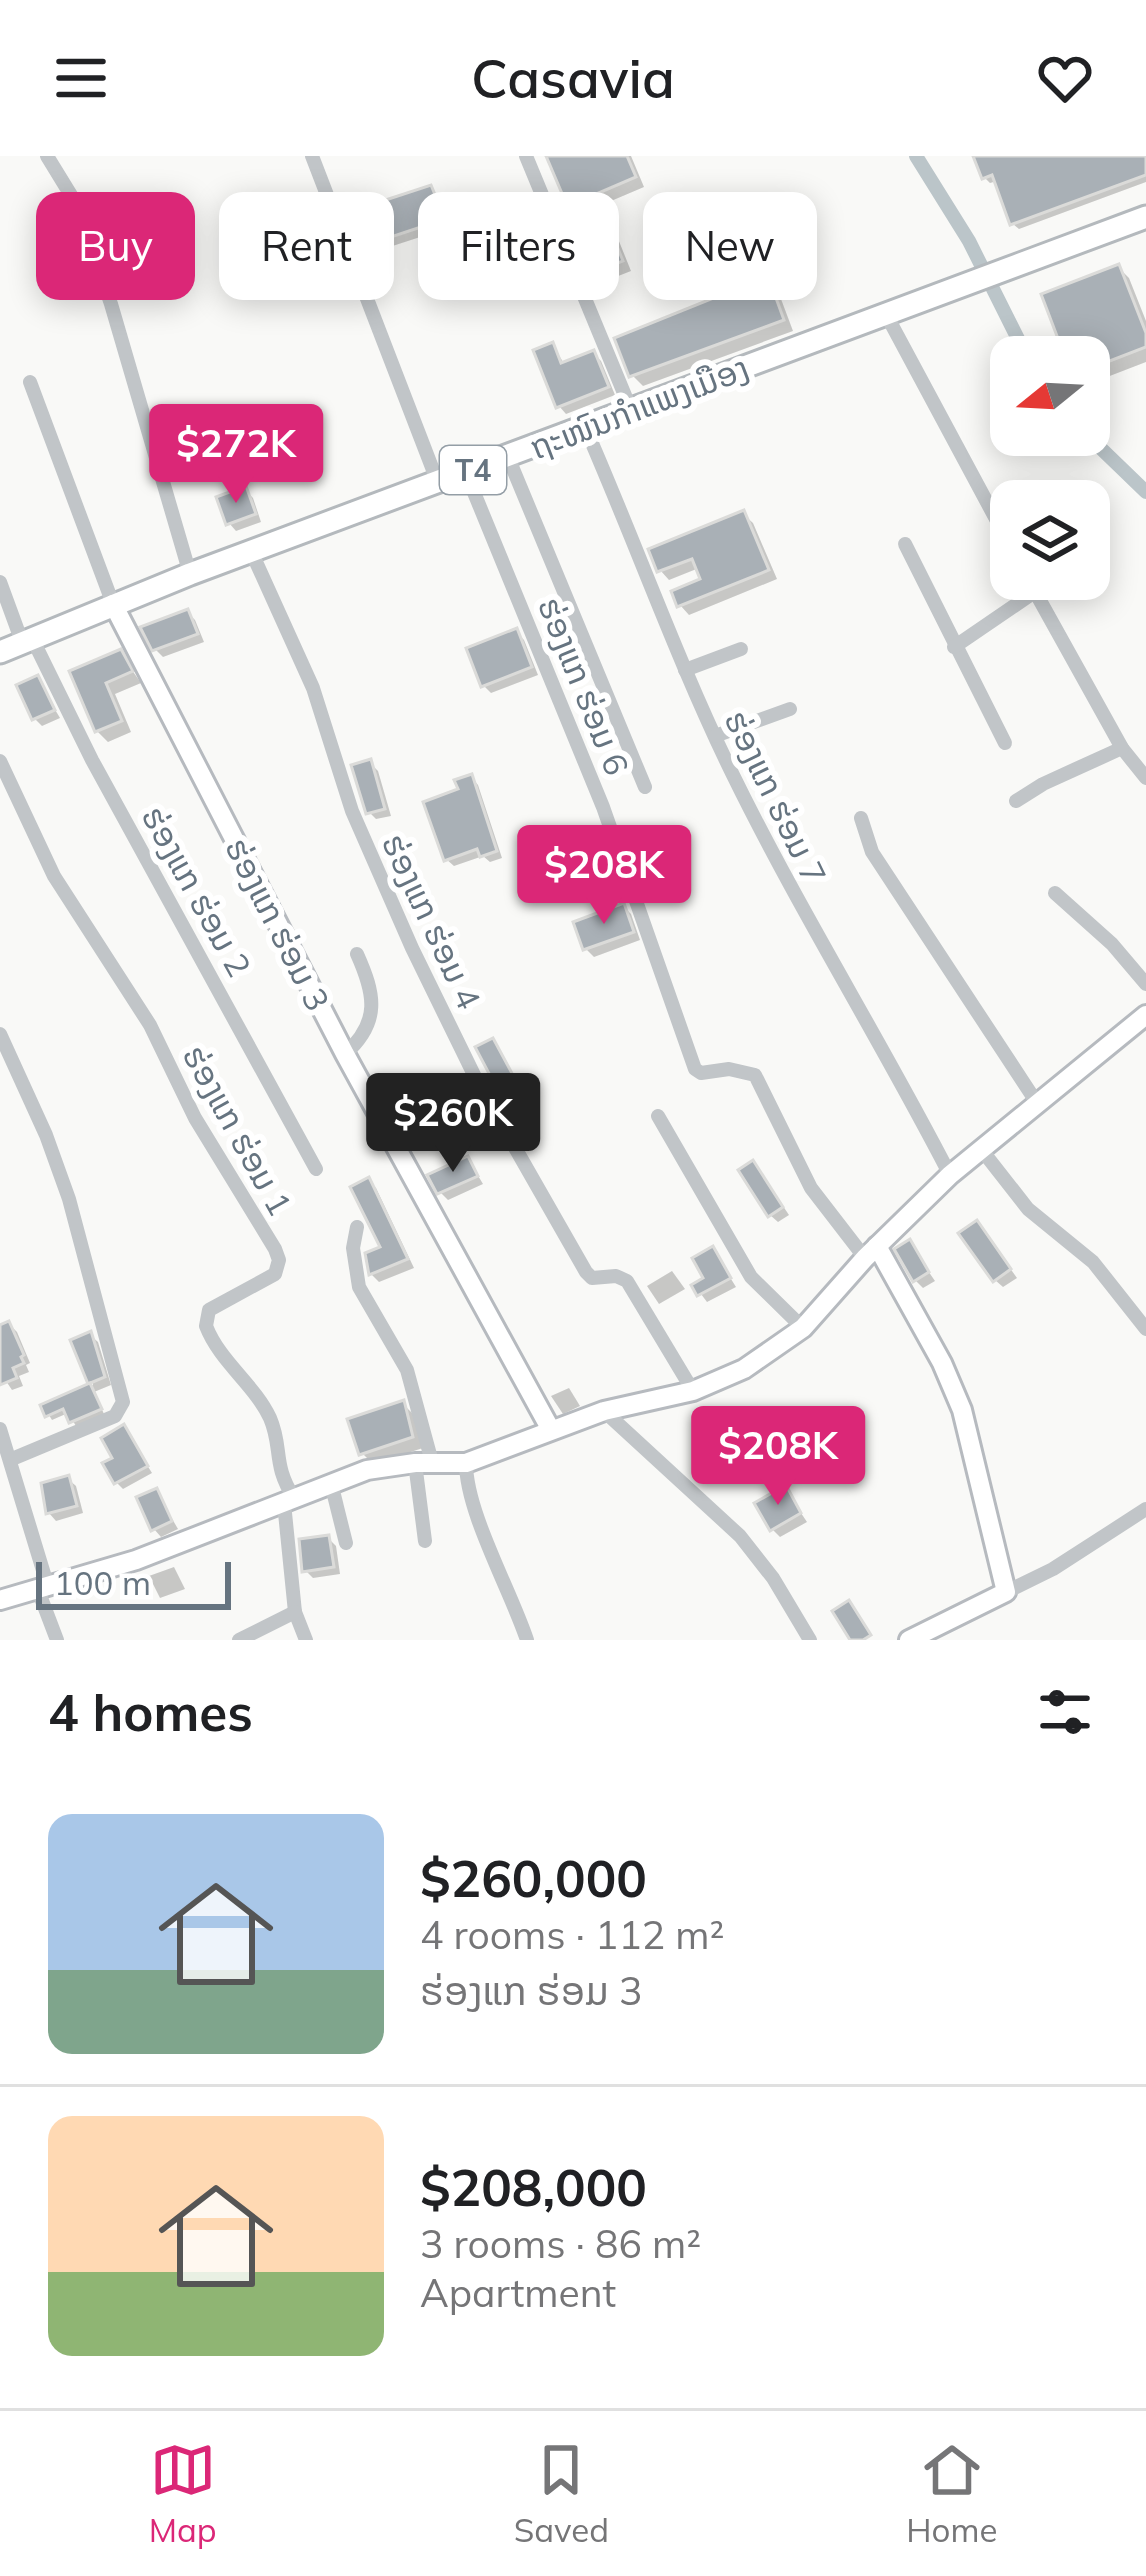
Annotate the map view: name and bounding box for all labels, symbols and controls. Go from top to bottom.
text: Casavia [471,44,675,112]
icon: menu [48,45,114,111]
icon: heart [1032,45,1098,111]
chip: Buy [36,192,195,300]
chip: Rent [219,192,394,300]
chip: Filters [418,192,619,300]
chip: New [643,192,817,300]
north arrow [990,336,1110,456]
map controls [990,336,1110,600]
street label: ຖະໜົນກຳແພງເມືອງ [524,346,754,468]
pin: $272K [152,404,320,506]
text: $272K [176,418,296,467]
road number: T4 [440,446,506,494]
button: layers [990,480,1110,600]
street label: ຮ່ອງແກ ຮ່ອມ 6 [530,591,638,781]
street label: ຮ່ອງແກ ຮ່ອມ 7 [716,703,836,891]
street label: ຮ່ອງແກ ຮ່ອມ 2 [133,799,261,983]
pin: $208K [520,825,688,927]
street label: ຮ່ອງແກ ຮ່ອມ 4 [374,827,490,1015]
street label: ຮ່ອງແກ ຮ່ອມ 3 [217,831,339,1017]
text: $208K [544,839,664,888]
street label: ຮ່ອງແກ ຮ່ອມ 1 [174,1038,302,1222]
pin: $260K [369,1073,537,1175]
text: $260K [393,1087,513,1136]
pin: $208K [694,1406,862,1508]
text: $208K [718,1420,838,1469]
scale bar [36,1556,231,1609]
text: 100 m [54,1562,151,1603]
icon: filters [1032,1679,1098,1745]
text: 4 homes [48,1680,253,1744]
text: $260,000 [420,1846,647,1910]
icon: home [144,1862,288,2006]
text: 4 rooms · 112 m² [420,1910,724,1959]
text: ຮ່ອງແກ ຮ່ອມ 3 [420,1966,642,2015]
text: $208,000 [420,2155,647,2219]
icon: home [144,2164,288,2308]
text: 3 rooms · 86 m² [420,2219,701,2268]
text: Apartment [420,2268,616,2317]
tab: Map [149,2437,217,2550]
tab: Saved [514,2437,609,2550]
tab: Home [906,2437,997,2550]

